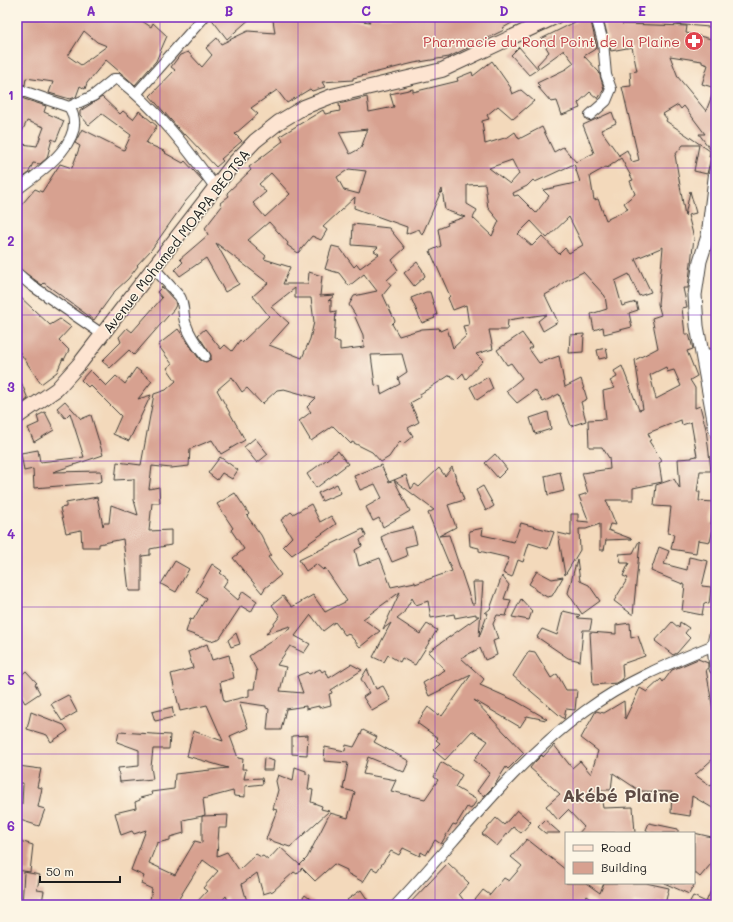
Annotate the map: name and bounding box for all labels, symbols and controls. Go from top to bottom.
text: A [86,2,96,19]
text: B [225,2,234,19]
text: C [361,2,371,19]
text: D [499,2,509,19]
text: E [638,2,646,19]
pharmacy icon: Pharmacie du Rond Point de la Plaine [683,30,705,52]
place label: Pharmacie du Rond Point de la Plaine [423,32,680,51]
text: 1 [8,86,14,103]
street label: Avenue Mohamed MOAPA BEOTSA [98,145,254,337]
text: 2 [7,232,15,249]
text: 3 [7,378,15,395]
text: 4 [7,525,15,542]
text: 5 [7,671,15,688]
district label: Akébé Plaine [563,783,680,807]
text: 6 [7,817,15,834]
legend [565,832,695,884]
text: Road [601,839,631,855]
scale bar [40,858,120,884]
text: Building [601,859,647,875]
text: 50 m [46,863,74,879]

